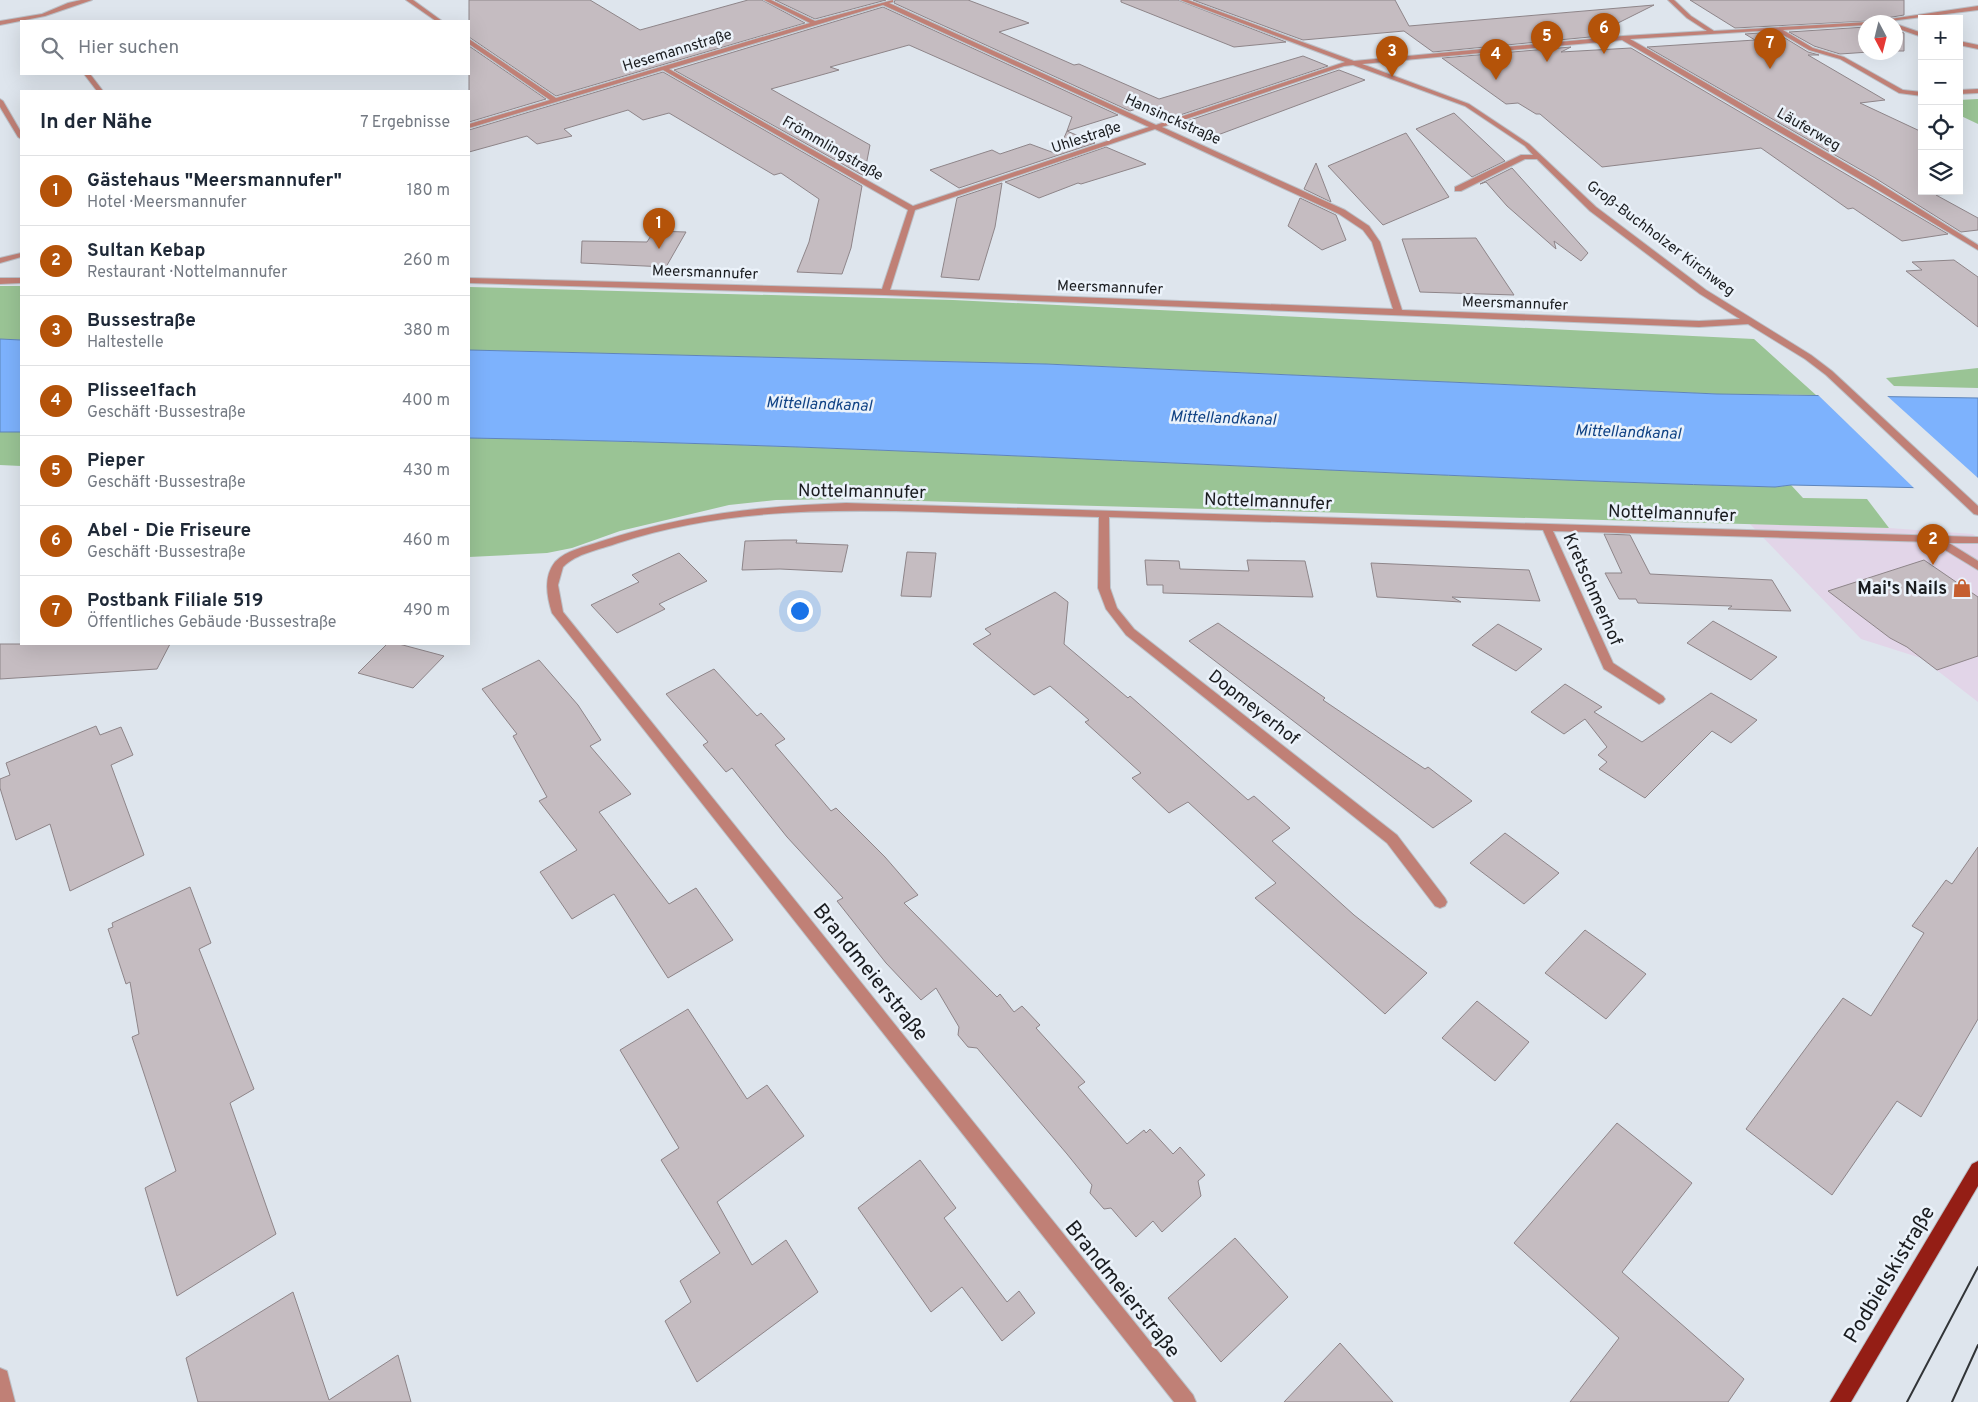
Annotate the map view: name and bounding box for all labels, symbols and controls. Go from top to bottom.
pin: 6 [1588,13,1620,54]
north arrow [1858,15,1903,60]
map controls [1918,15,1963,195]
button: + [1918,15,1963,60]
search box [20,20,470,75]
pin: 5 [1531,21,1563,62]
street label: Hesemannstraße [621,26,734,77]
pin: 7 [1754,28,1786,69]
icon: search [38,34,66,62]
text: Hier suchen [78,36,179,60]
pin: 3 [1376,36,1408,77]
pin: 4 [1480,39,1512,80]
button: − [1918,60,1963,105]
street label: Hansinckstraße [1121,91,1223,150]
street label: Läuferweg [1773,104,1844,156]
button: locate [1918,105,1963,150]
text: In der Nähe [40,109,152,136]
text: 7 Ergebnisse [360,113,450,133]
street label: Frömmlingstraße [778,113,886,186]
street label: Uhlestraße [1049,118,1124,159]
button: layers [1918,150,1963,195]
text: Gästehaus "Meersmannufer" [87,169,342,193]
street label: Groß-Buchholzer Kirchweg [1582,177,1738,301]
text: 1 [53,181,59,201]
text: 180 m [407,181,450,201]
text: Hotel · Meersmannufer [87,193,247,213]
pin: 1 [643,208,675,249]
text: Sultan Kebap [87,239,205,263]
text: 2 [51,251,61,271]
text: 260 m [403,251,450,271]
street label: Meersmannufer [651,262,759,285]
text: Restaurant · Nottelmannufer [87,263,287,283]
street label: Meersmannufer [1056,277,1164,300]
street label: Meersmannufer [1461,293,1569,316]
text: Bussestraße [87,309,196,333]
text: 3 [51,321,61,341]
text: 380 m [403,321,450,341]
text: Haltestelle [87,333,164,353]
text: Plissee1fach [87,379,197,403]
text: 4 [51,391,61,411]
text: 400 m [402,391,450,411]
water label: Mittellandkanal [766,393,873,417]
text: Geschäft · Bussestraße [87,403,246,423]
water label: Mittellandkanal [1170,407,1277,431]
water label: Mittellandkanal [1575,421,1682,445]
text: Pieper [87,449,145,473]
text: 5 [51,461,61,481]
text: 430 m [403,461,450,481]
text: Geschäft · Bussestraße [87,473,246,493]
street label: Nottelmannufer [798,480,926,505]
street label: Nottelmannufer [1203,489,1332,516]
street label: Nottelmannufer [1607,501,1736,528]
text: Abel - Die Friseure [87,519,251,543]
pin: 2 [1917,524,1949,565]
street label: Kretschmerhof [1557,530,1627,649]
text: 6 [51,531,61,551]
text: 460 m [403,531,450,551]
text: Geschäft · Bussestraße [87,543,246,563]
shop icon: Mai's Nails [1951,577,1973,599]
place label: Mai's Nails [1857,578,1947,601]
text: Postbank Filiale 519 [87,589,264,613]
your location [787,598,813,624]
text: 7 [52,601,60,621]
text: 490 m [403,601,450,621]
text: Öffentliches Gebäude · Bussestraße [87,613,336,633]
street label: Dopmeyerhof [1203,665,1303,751]
street label: Brandmeierstraße [806,899,934,1047]
street label: Podbielskistraße [1839,1201,1942,1349]
street label: Brandmeierstraße [1058,1216,1186,1364]

